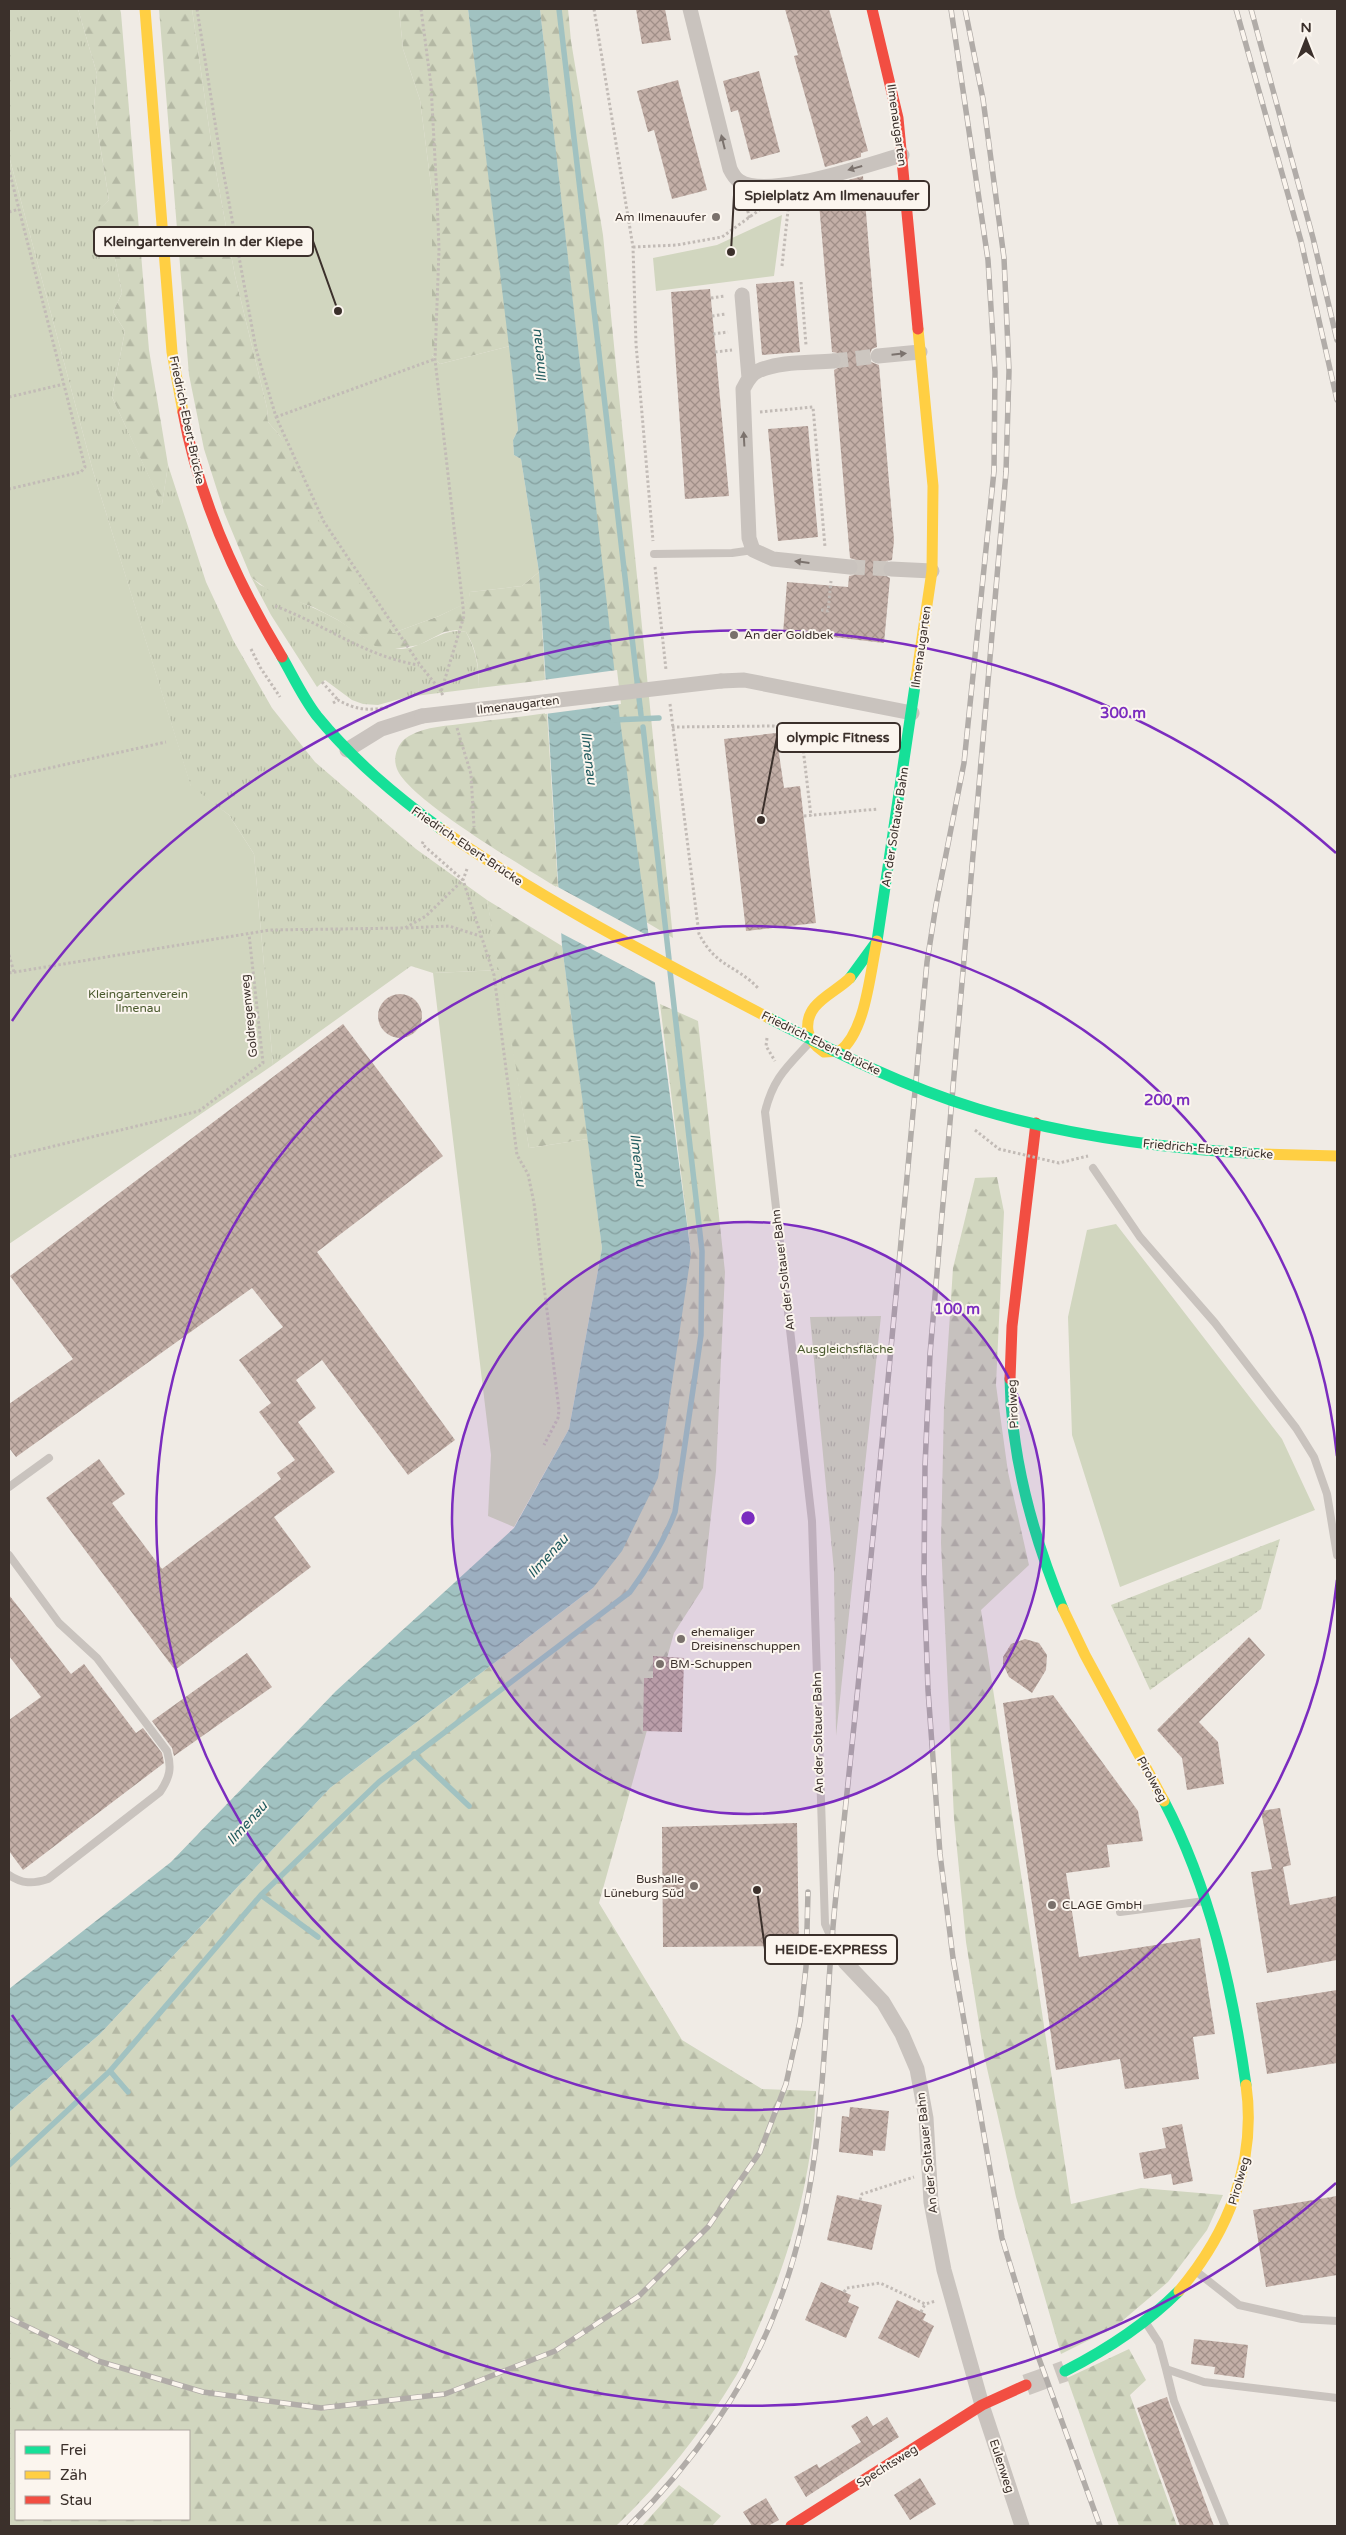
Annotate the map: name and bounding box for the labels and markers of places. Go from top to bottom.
callout: Spielplatz Am Ilmenauufer [734,181,929,210]
place label: Am Ilmenauufer [615,210,706,224]
marker: Am Ilmenauufer [710,211,722,223]
callout: Kleingartenverein In der Kiepe [94,227,313,256]
place label: An der Goldbek [744,628,834,642]
marker: An der Goldbek [728,629,740,641]
callout: olympic Fitness [777,723,900,752]
centre of rings [739,1509,757,1527]
place label: ehemaliger Dreisinenschuppen [691,1625,800,1653]
marker: ehemaliger Dreisinenschuppen [675,1633,687,1645]
place label: BM-Schuppen [670,1657,752,1671]
marker: BM-Schuppen [654,1658,666,1670]
place label: Bushalle Lüneburg Süd [604,1872,684,1900]
marker: Bushalle Lüneburg Süd [688,1880,700,1892]
place label: CLAGE GmbH [1062,1898,1142,1912]
marker: CLAGE GmbH [1046,1899,1058,1911]
callout: HEIDE-EXPRESS [765,1935,897,1964]

